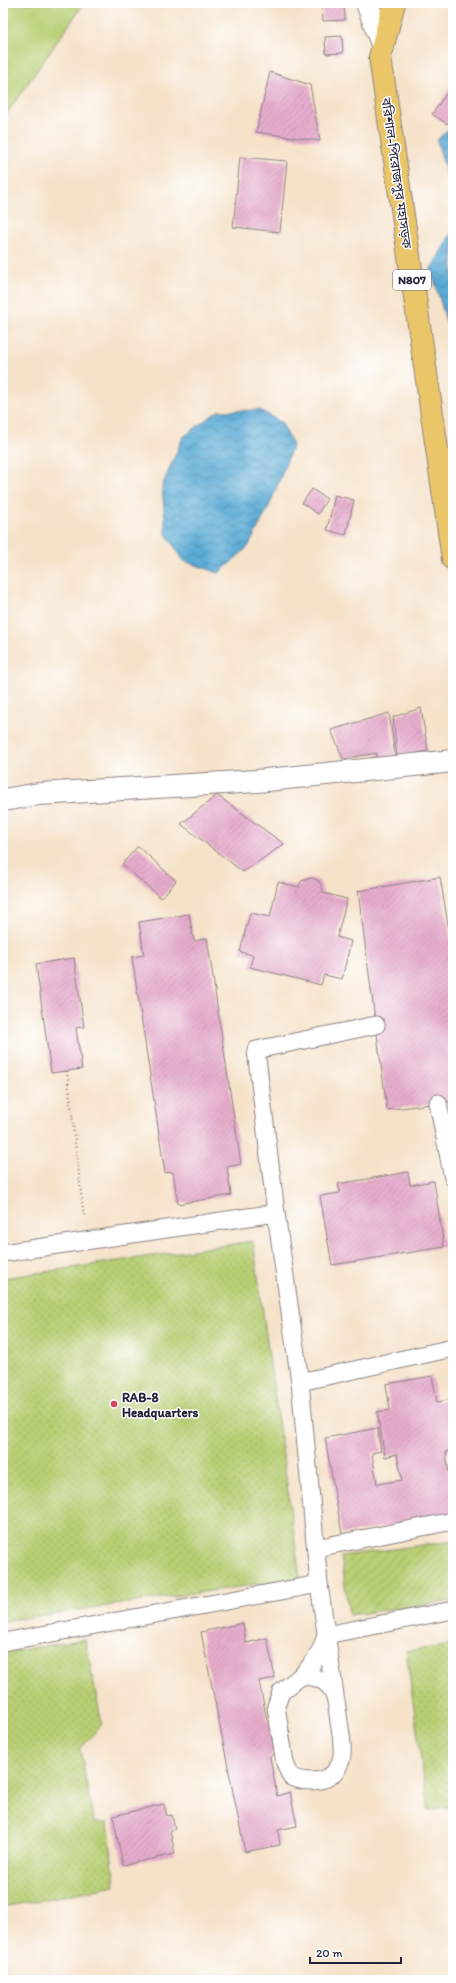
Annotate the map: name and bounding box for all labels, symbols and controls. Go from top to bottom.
street label: বরিশাল-পিরোজপুর মহাসড়ক [377,96,415,250]
road number: N807 [393,270,431,290]
place label: RAB-8 Headquarters [122,1390,199,1421]
marker: RAB-8 Headquarters [109,1399,119,1409]
scale bar [310,1939,401,1965]
text: 20 m [316,1946,343,1960]

